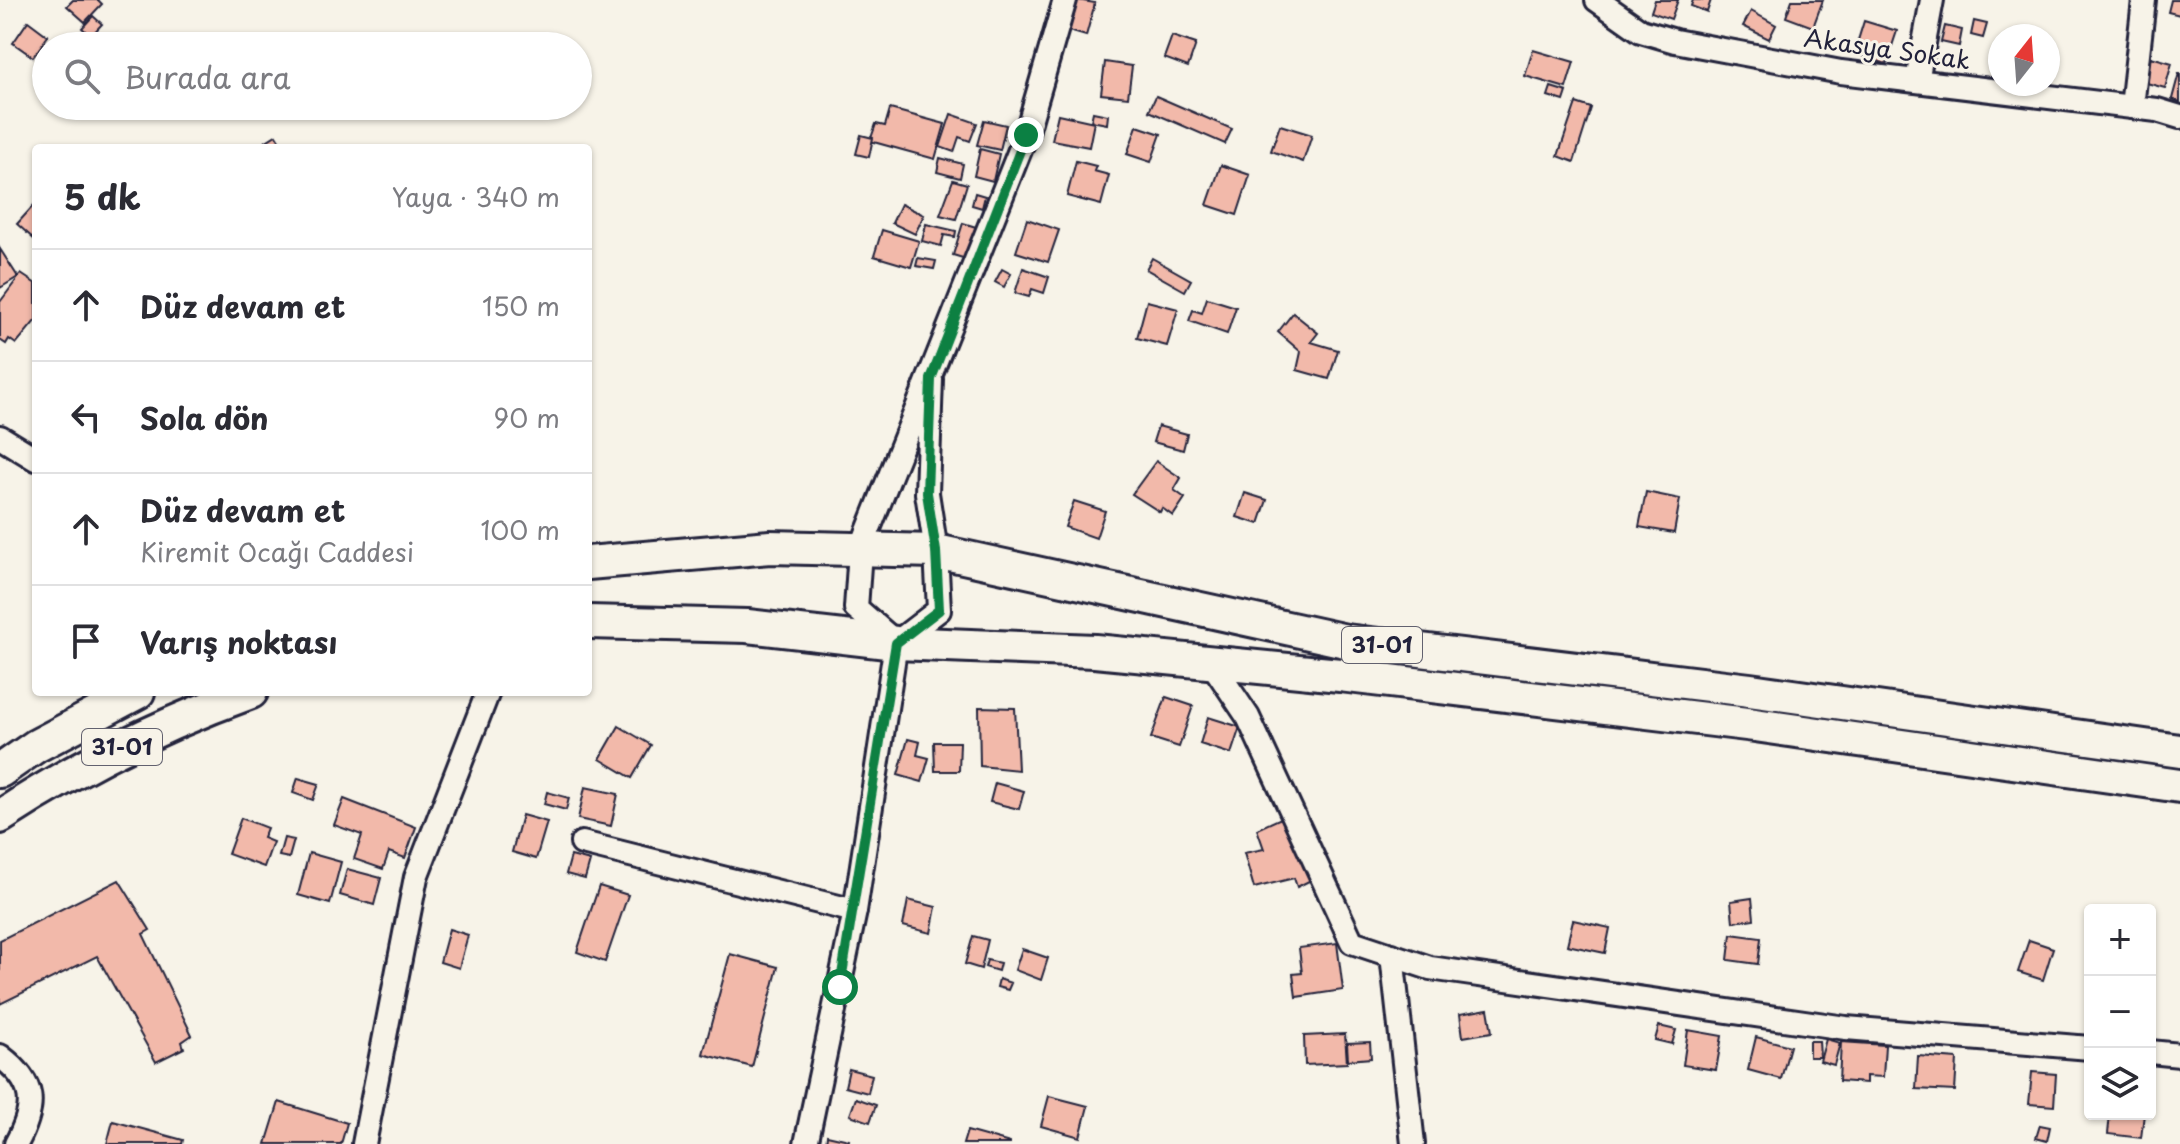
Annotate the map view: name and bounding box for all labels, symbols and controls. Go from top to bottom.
street label: Akasya Sokak [1802,19,1973,78]
north arrow [1988,24,2060,96]
search box [32,32,592,120]
icon: search [60,54,104,98]
text: Burada ara [124,54,290,99]
route end [1008,117,1044,153]
text: 5 dk [64,170,141,222]
text: Yaya · 340 m [392,177,560,216]
icon: ahead [64,283,108,327]
text: Düz devam et [140,283,345,328]
text: 150 m [482,286,560,325]
icon: left [64,395,108,439]
text: Sola dön [140,395,269,440]
text: 90 m [493,398,560,437]
text: Düz devam et [140,487,345,532]
icon: ahead [64,507,108,551]
text: 100 m [480,510,560,549]
text: Kiremit Ocağı Caddesi [140,532,414,571]
icon: arrive [64,619,108,663]
text: Varış noktası [140,619,337,664]
road number: 31-01 [1342,627,1422,663]
road number: 31-01 [82,729,162,765]
map controls [2084,904,2156,1120]
button: + [2084,904,2156,976]
route start [822,969,858,1005]
button: − [2084,976,2156,1048]
button: layers [2084,1048,2156,1120]

